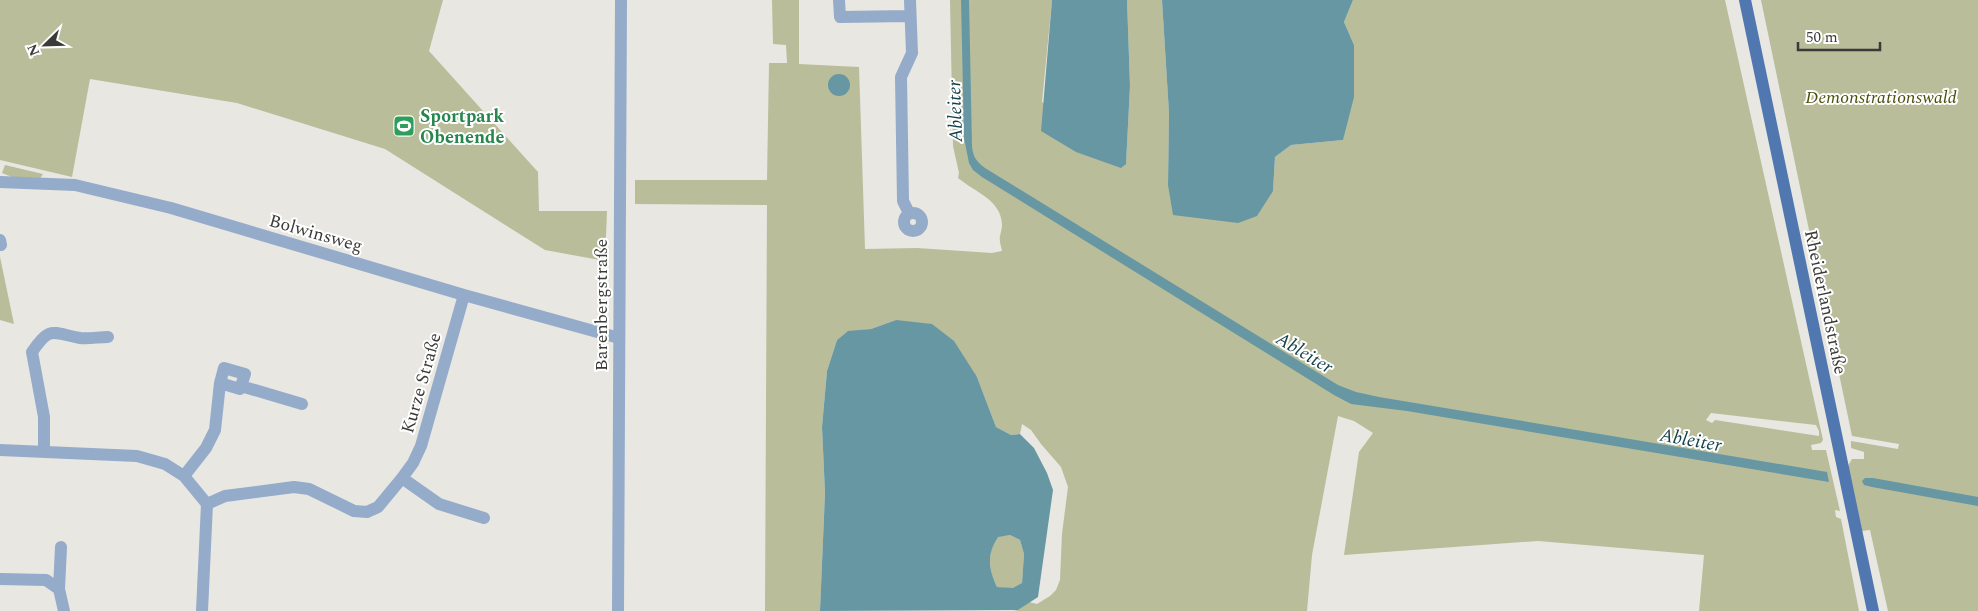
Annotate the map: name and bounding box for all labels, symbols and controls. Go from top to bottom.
north arrow [20,20,70,70]
scale bar [1798,20,1880,52]
text: 50 m [1806,26,1838,49]
text: N [22,41,45,59]
water label: Ableiter [940,79,971,143]
park label: Demonstrationswald [1805,84,1957,111]
place label: Sportpark Obenende [420,103,505,151]
sports icon: Sportpark Obenende [392,114,416,138]
street label: Bolwinsweg [266,207,366,260]
street label: Rheiderlandstraße [1797,227,1854,377]
street label: Barenbergstraße [588,239,615,371]
water label: Ableiter [1269,324,1339,382]
street label: Kurze Straße [394,330,449,437]
water label: Ableiter [1657,421,1724,460]

